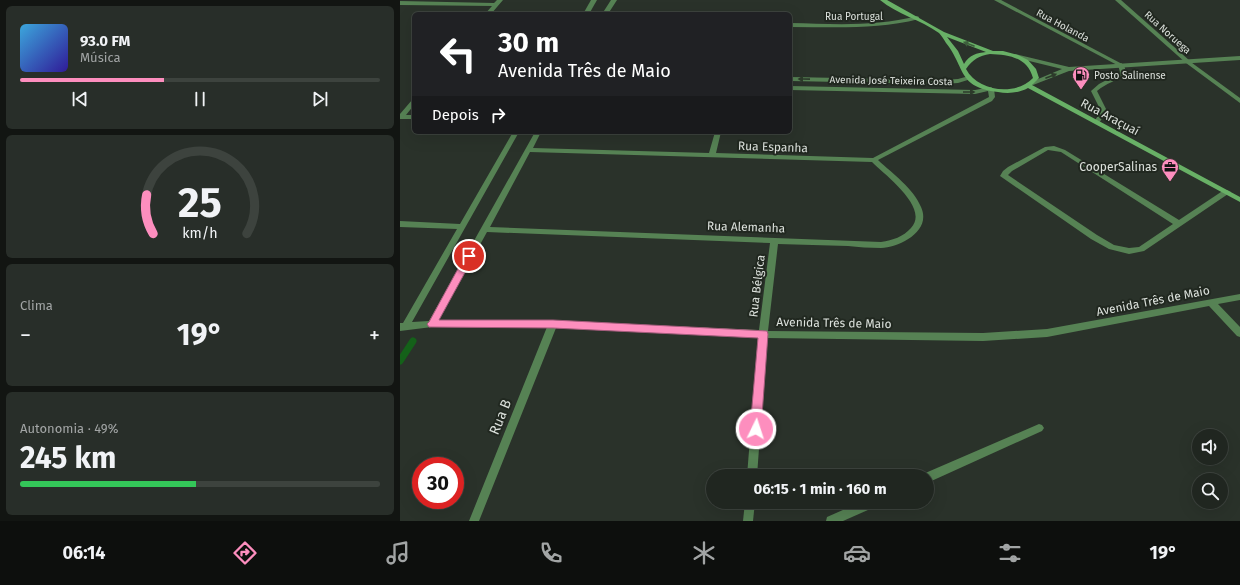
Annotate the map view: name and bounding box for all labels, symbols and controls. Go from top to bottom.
street label: Rua Holanda [1034,7,1091,45]
street label: Rua Noruega [1142,9,1193,57]
street label: Rua Portugal [825,11,883,23]
text: 30 m [498,26,559,59]
icon: left [432,28,484,80]
text: 93.0 FM [80,32,130,50]
one-way arrow [962,41,974,47]
text: Música [80,50,121,65]
text: Avenida Três de Maio [498,60,671,82]
fuel station icon: Posto Salinense [1071,65,1091,90]
place label: Posto Salinense [1094,70,1166,82]
one-way arrow [1046,72,1058,78]
street label: Avenida José Teixeira Costa [829,74,953,88]
one-way arrow [797,76,810,82]
icon: previous [69,88,91,110]
icon: pause [189,88,211,110]
icon: next [309,88,331,110]
one-way arrow [963,89,976,95]
street label: Rua Araçuaí [1078,96,1142,139]
icon: right [487,104,509,126]
text: Depois [432,106,479,124]
street label: Rua Espanha [738,139,808,155]
office icon: CooperSalinas [1160,157,1180,182]
place label: CooperSalinas [1079,160,1157,174]
text: 25 [178,178,222,228]
street label: Rua Alemanha [707,219,785,235]
text: km/h [182,225,218,242]
pin [452,239,486,273]
icon: arrive [458,245,480,267]
street label: Rua Bélgica [746,254,768,318]
street label: Avenida Três de Maio [1095,283,1211,319]
text: Clima [20,298,53,313]
street label: Avenida Três de Maio [776,315,892,331]
text: 19° [177,317,223,353]
text: − [20,322,31,349]
text: + [369,322,380,349]
street label: Rua B [486,397,515,437]
position arrow [735,408,777,450]
text: Autonomia · 49% [20,421,118,436]
map controls [1192,429,1228,509]
button: sound [1192,429,1228,465]
text: 245 km [20,440,116,476]
speed limit sign: 30 [412,457,464,509]
button: search [1192,473,1228,509]
text: 06:15 · 1 min · 160 m [753,480,887,498]
icon: directions [231,539,259,567]
icon: music [384,539,412,567]
icon: phone [537,539,565,567]
icon: climate [690,539,718,567]
icon: car [843,539,871,567]
icon: filters [996,539,1024,567]
text: 06:14 [63,542,106,564]
text: 19° [1150,542,1177,564]

